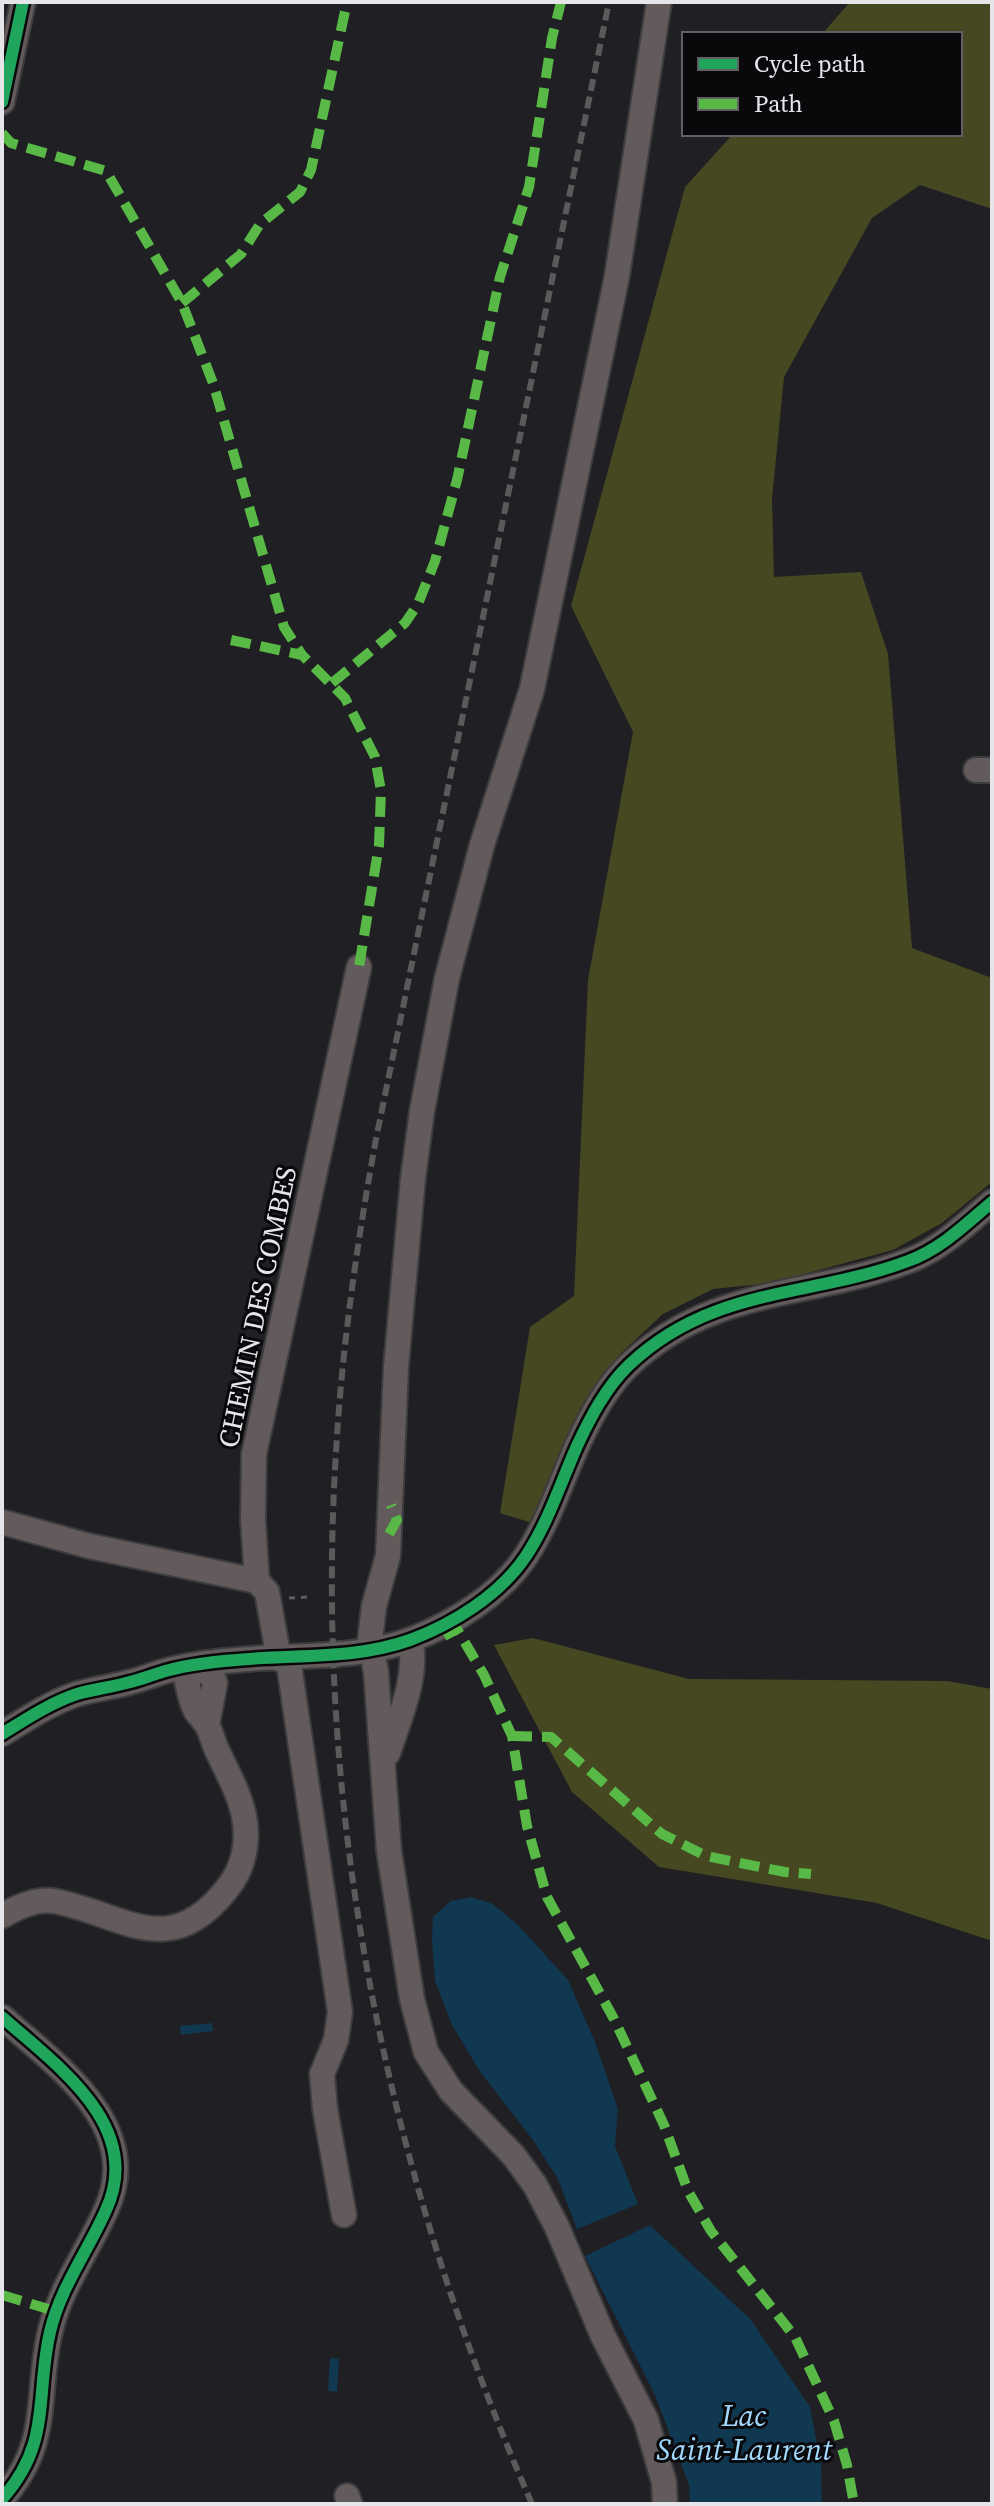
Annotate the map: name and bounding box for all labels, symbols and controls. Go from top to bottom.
legend [682,32,962,136]
text: Cycle path [754,47,866,80]
text: Path [754,87,803,120]
street label: CHEMIN DES COMBES [209,1163,305,1451]
water label: Lac Saint-Laurent [656,2395,833,2470]

